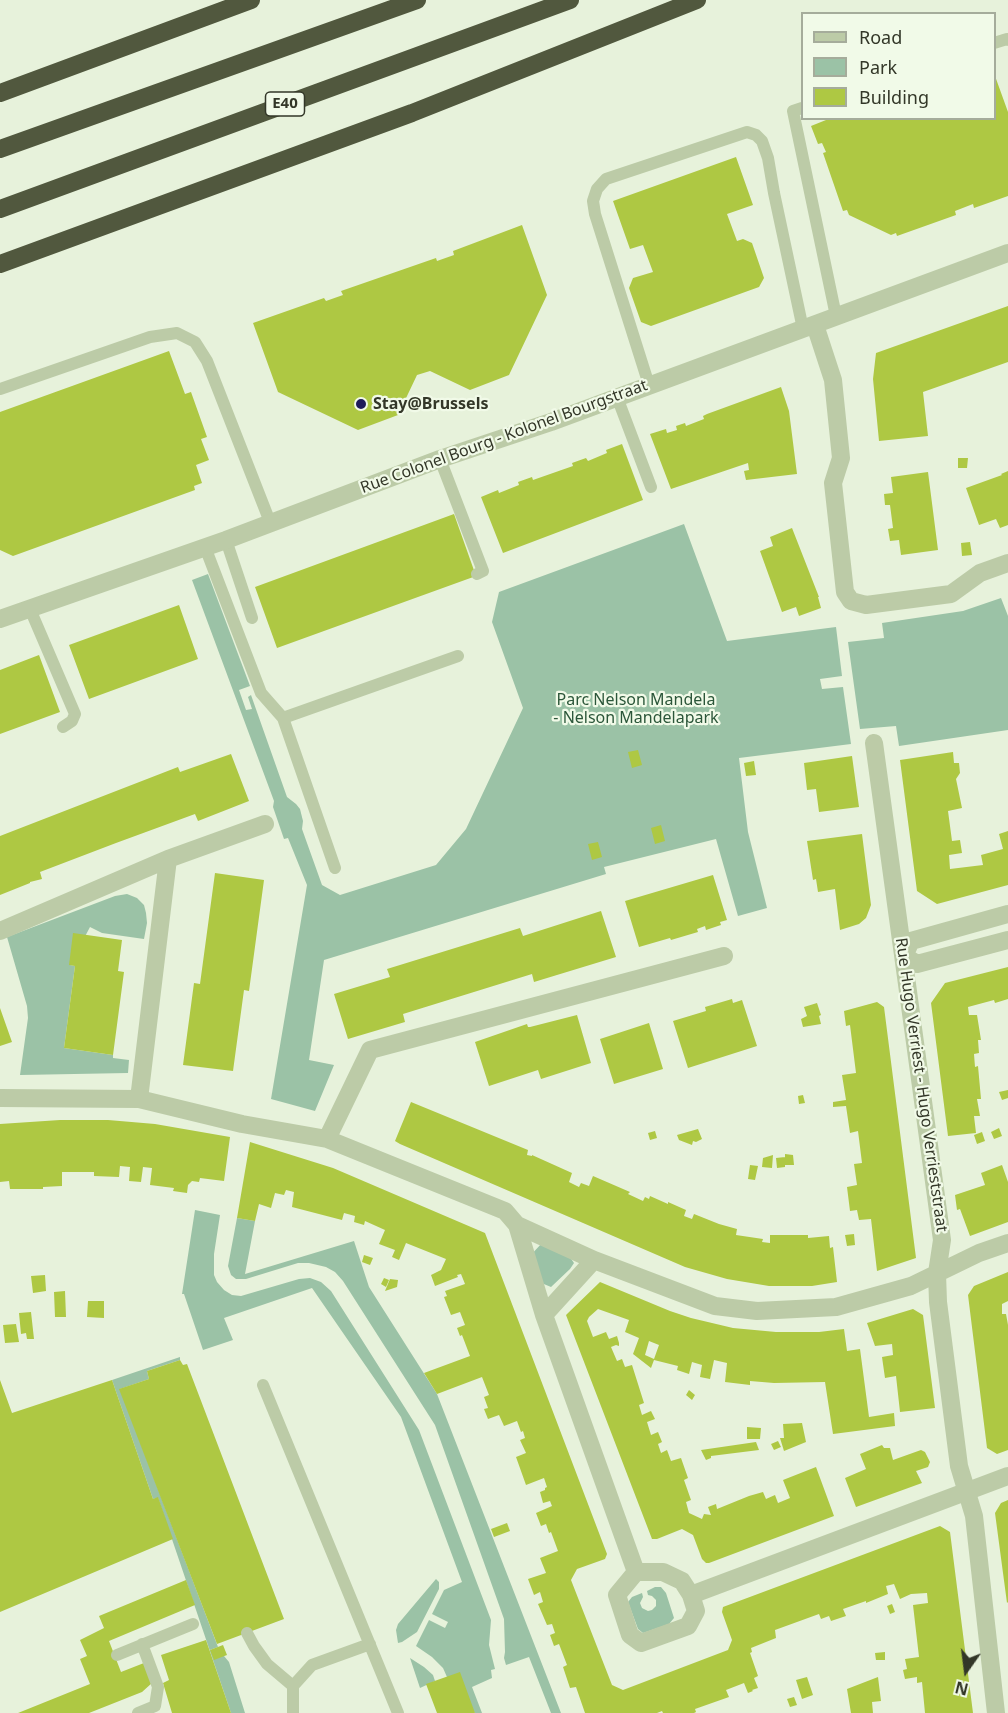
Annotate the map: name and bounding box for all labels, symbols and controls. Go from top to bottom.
legend [801,12,996,120]
text: Road [859,25,902,49]
text: Park [859,55,897,79]
text: Building [859,85,929,109]
road number: E40 [266,92,304,116]
street label: Rue Colonel Bourg - Kolonel Bourgstraat [358,376,650,498]
place label: Stay@Brussels [373,394,488,414]
marker: Stay@Brussels [354,397,368,411]
park label: Parc Nelson Mandela - Nelson Mandelapark [553,690,719,728]
street label: Rue Hugo Verriest - Hugo Verrieststraat [891,937,951,1233]
north arrow [936,1641,996,1701]
text: N [953,1676,971,1701]

